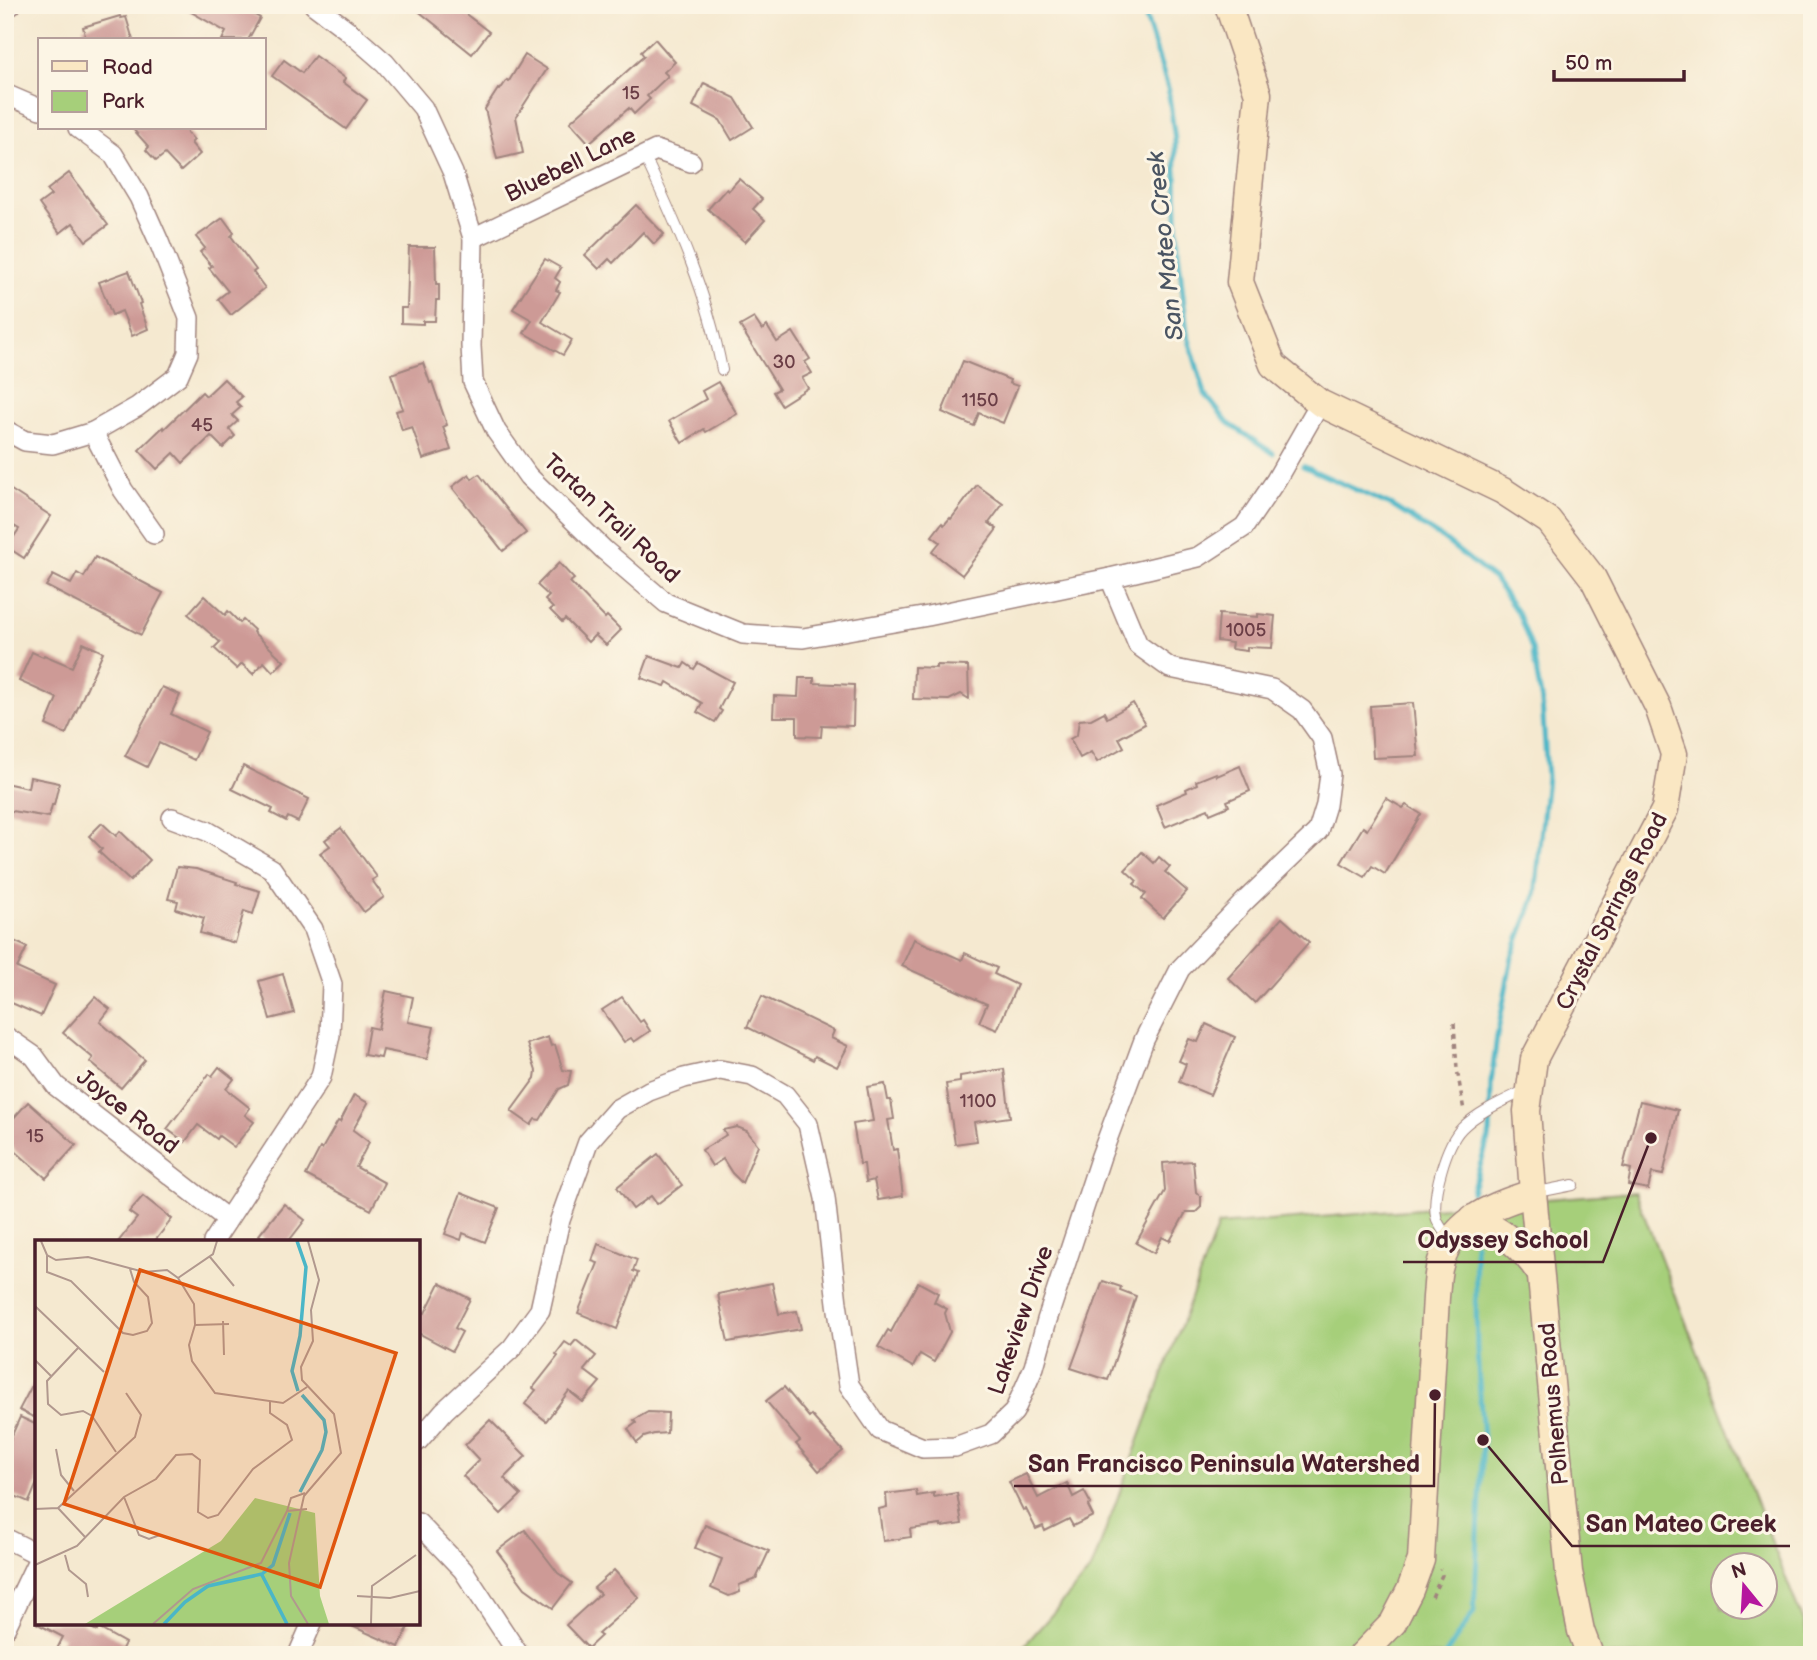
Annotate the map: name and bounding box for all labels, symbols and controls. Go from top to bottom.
legend [38,38,266,130]
scale bar [1554,38,1684,82]
text: 50 m [1565,51,1612,76]
text: Road [102,55,153,80]
house number: 15 [622,82,640,105]
text: Park [102,89,145,114]
street label: Bluebell Lane [500,121,641,209]
water label: San Mateo Creek [1141,149,1190,342]
house number: 30 [773,351,795,374]
house number: 1150 [962,389,998,412]
house number: 45 [191,414,213,437]
street label: Tartan Trail Road [537,448,685,589]
house number: 1005 [1226,619,1266,642]
street label: Crystal Springs Road [1550,808,1674,1015]
street label: Joyce Road [71,1063,184,1160]
house number: 1100 [959,1090,997,1113]
house number: 15 [26,1125,44,1148]
callout: Odyssey School [1403,1217,1603,1262]
text: Odyssey School [1418,1226,1588,1255]
inset map [35,1240,420,1625]
street label: Lakeview Drive [982,1242,1060,1399]
street label: Polhemus Road [1533,1321,1575,1486]
callout: San Francisco Peninsula Watershed [1014,1441,1434,1486]
text: San Francisco Peninsula Watershed [1028,1450,1420,1479]
callout: San Mateo Creek [1572,1501,1790,1546]
text: San Mateo Creek [1586,1510,1777,1539]
north arrow [1708,1552,1778,1622]
text: N [1729,1558,1750,1584]

